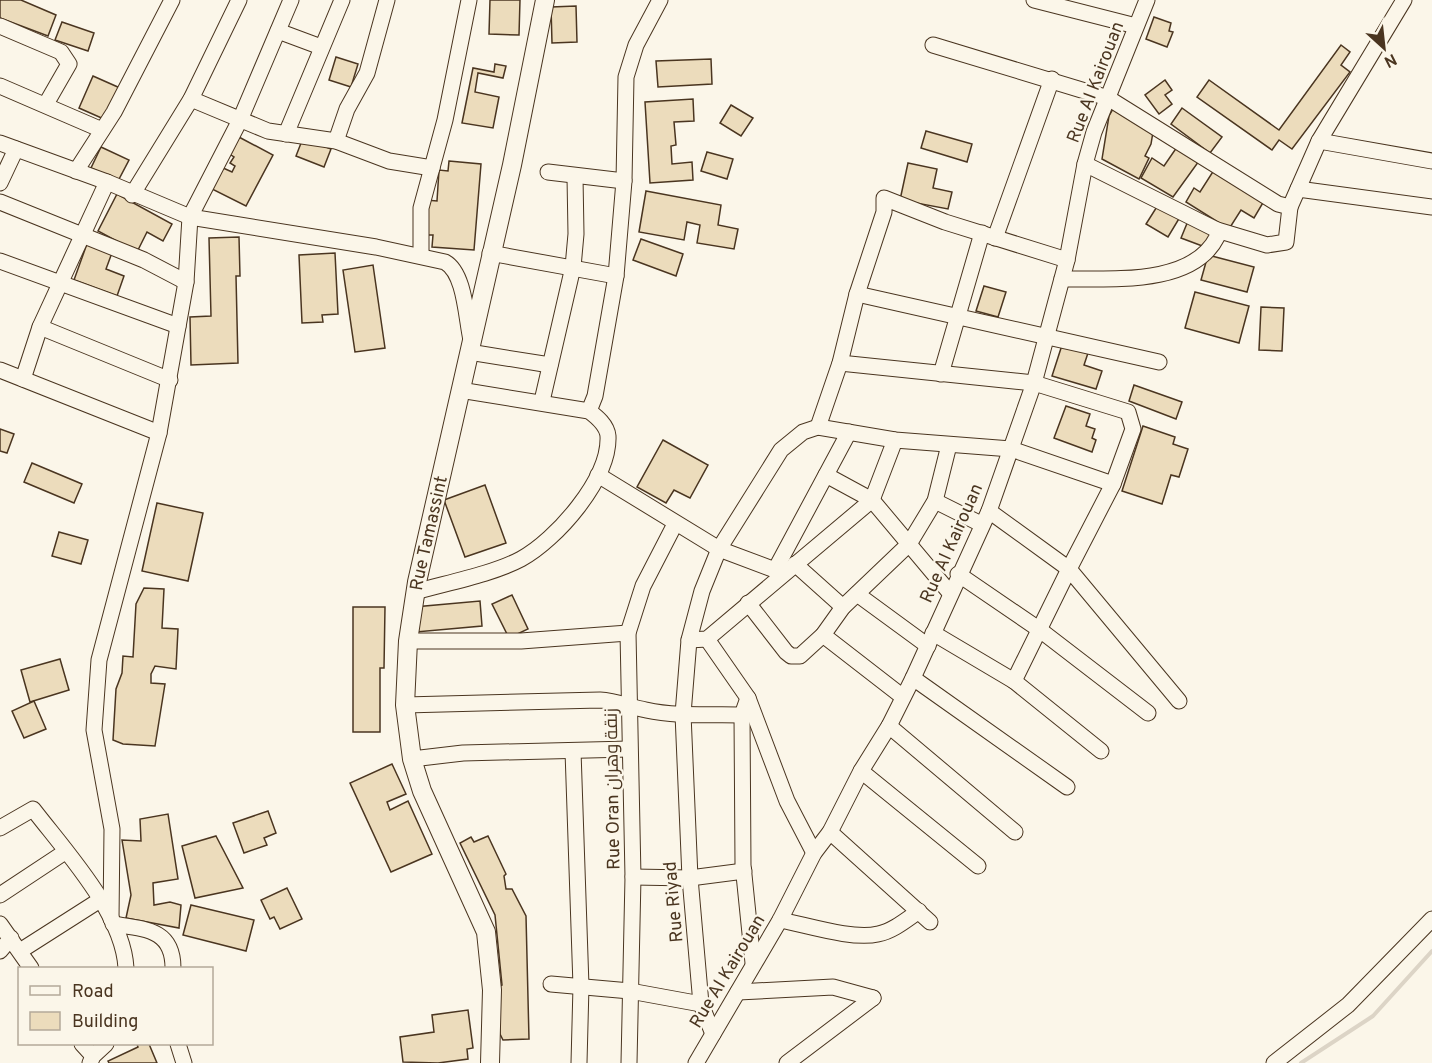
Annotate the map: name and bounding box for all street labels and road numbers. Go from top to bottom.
street label: Rue Al Kairouan [1063,18,1130,147]
street label: Rue Tamassint [406,474,454,592]
street label: Rue Al Kairouan [916,480,989,607]
street label: Rue Oran زنقة وهران [601,708,626,870]
street label: Rue Riyad [659,860,689,943]
street label: Rue Al Kairouan [685,911,771,1033]

